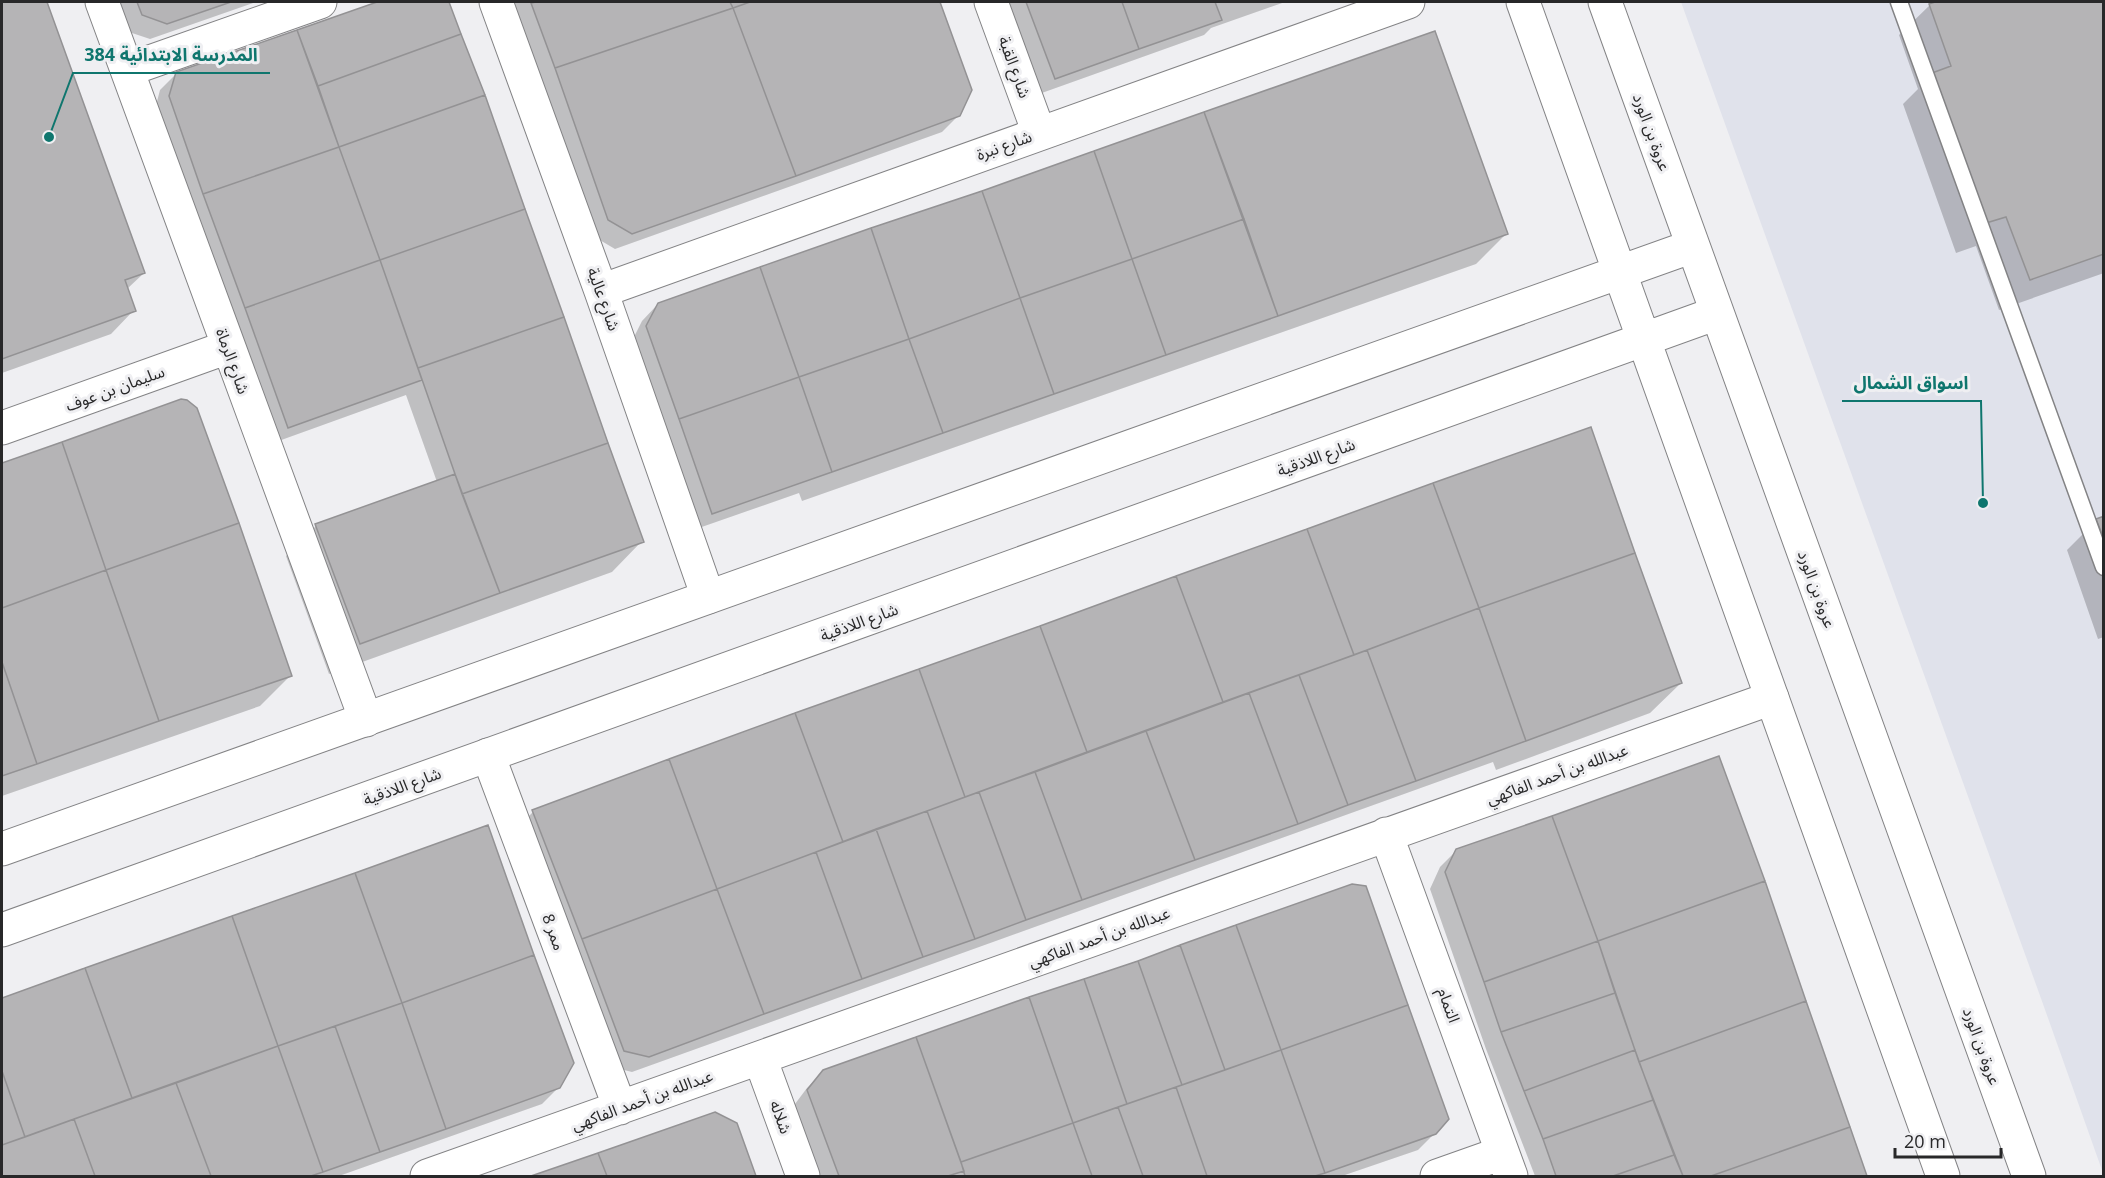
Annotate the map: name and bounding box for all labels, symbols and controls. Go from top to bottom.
street label: شارع القبة [992,33,1036,102]
callout: المدرسة الابتدائية 384 [73,37,270,73]
text: المدرسة الابتدائية 384 [84,42,258,66]
street label: عروة بن الورد [1628,90,1676,174]
street label: شارع نبرة [973,125,1035,167]
street label: شارع عالية [581,264,626,334]
street label: شارع الرماة [209,325,255,398]
street label: سليمان بن عوف [62,360,168,416]
callout: اسواق الشمال [1842,365,1981,401]
text: اسواق الشمال [1854,370,1968,394]
street label: شارع اللاذقية [1274,433,1359,483]
street label: عروة بن الورد [1793,547,1841,631]
street label: شارع اللاذقية [817,598,902,648]
street label: عبدالله بن أحمد الفاكهي [1483,738,1631,811]
street label: شارع اللاذقية [360,762,445,812]
street label: عبدالله بن أحمد الفاكهي [1025,901,1173,974]
street label: ممر 8 [537,911,571,953]
street label: التمام [1431,985,1465,1026]
street label: عروة بن الورد [1958,1004,2006,1088]
street label: عبدالله بن أحمد الفاكهي [568,1064,716,1137]
street label: شلاله [765,1097,797,1137]
scale bar [1895,1121,2002,1159]
text: 20 m [1904,1129,1946,1153]

